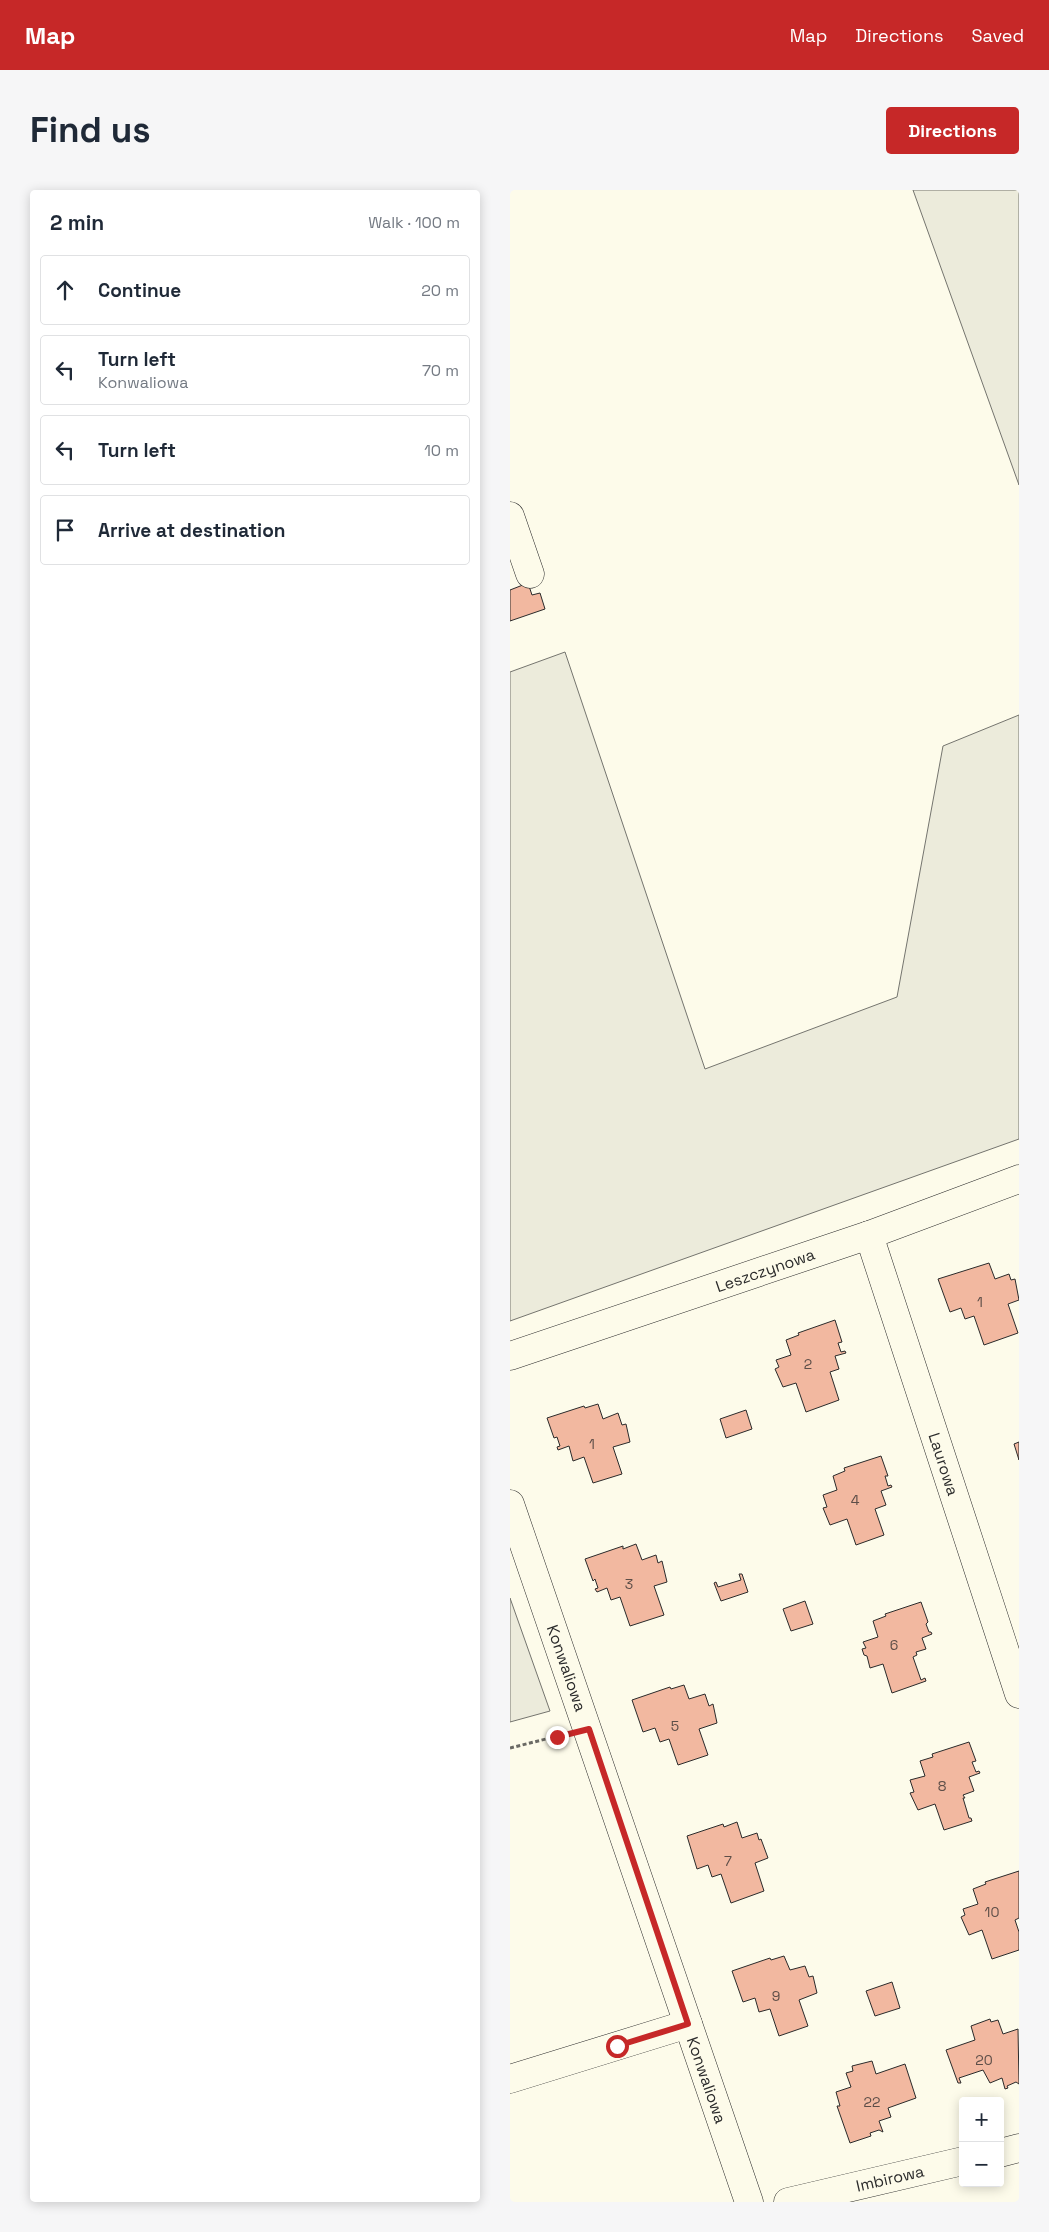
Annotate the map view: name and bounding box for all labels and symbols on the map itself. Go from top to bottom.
street label: Leszczynowa [713,1244,817,1297]
house number: 1 [977,1293,983,1311]
house number: 2 [804,1355,812,1373]
street label: Laurowa [924,1430,964,1498]
house number: 1 [589,1435,595,1453]
house number: 4 [851,1491,860,1509]
house number: 3 [625,1575,633,1593]
street label: Konwaliowa [542,1622,591,1714]
house number: 6 [890,1636,898,1654]
house number: 5 [671,1717,679,1735]
route end [546,1726,569,1749]
house number: 8 [938,1777,947,1795]
house number: 7 [724,1852,732,1870]
house number: 10 [985,1903,999,1921]
house number: 9 [772,1987,780,2005]
street label: Konwaliowa [682,2034,731,2126]
route start [606,2035,629,2058]
house number: 20 [975,2051,993,2069]
house number: 22 [864,2093,880,2111]
street label: Imbirowa [854,2160,926,2197]

